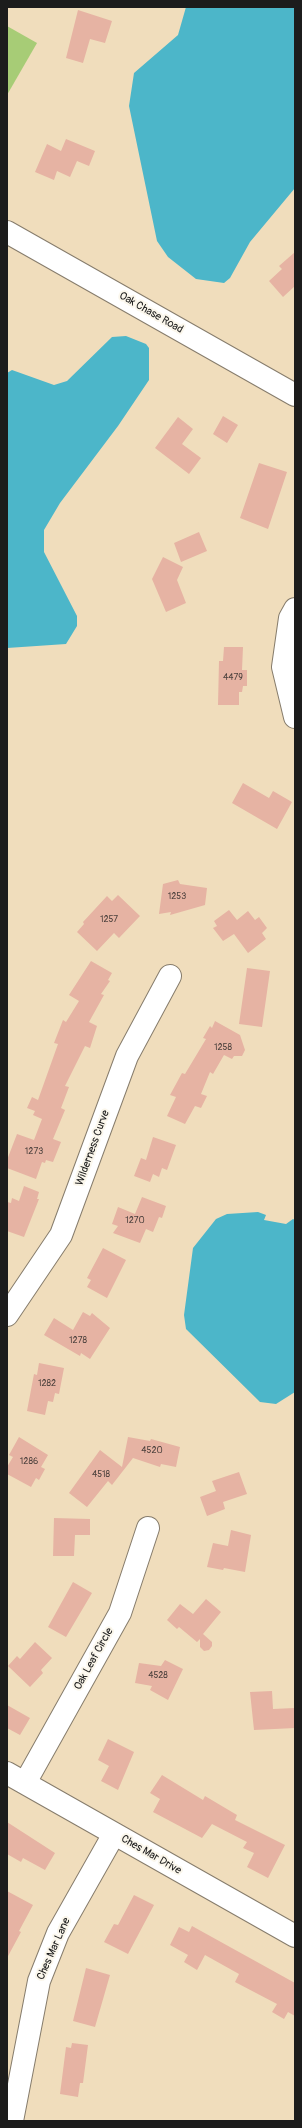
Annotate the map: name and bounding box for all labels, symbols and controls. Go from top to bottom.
street label: Oak Chase Road [117,289,185,337]
house number: 4479 [223,673,243,683]
house number: 1253 [168,892,186,902]
house number: 1257 [100,915,118,925]
house number: 1258 [214,1043,232,1053]
street label: Wilderness Curve [73,1108,113,1188]
house number: 1273 [25,1147,43,1157]
house number: 1270 [125,1216,145,1226]
house number: 1278 [69,1336,87,1346]
house number: 1282 [38,1379,56,1389]
house number: 4520 [141,1446,163,1456]
house number: 1286 [20,1457,38,1467]
house number: 4518 [92,1470,110,1480]
street label: Oak Leaf Circle [72,1626,116,1692]
house number: 4528 [148,1671,168,1681]
street label: Ches Mar Drive [118,1832,184,1878]
street label: Ches Mar Lane [34,1916,74,1982]

